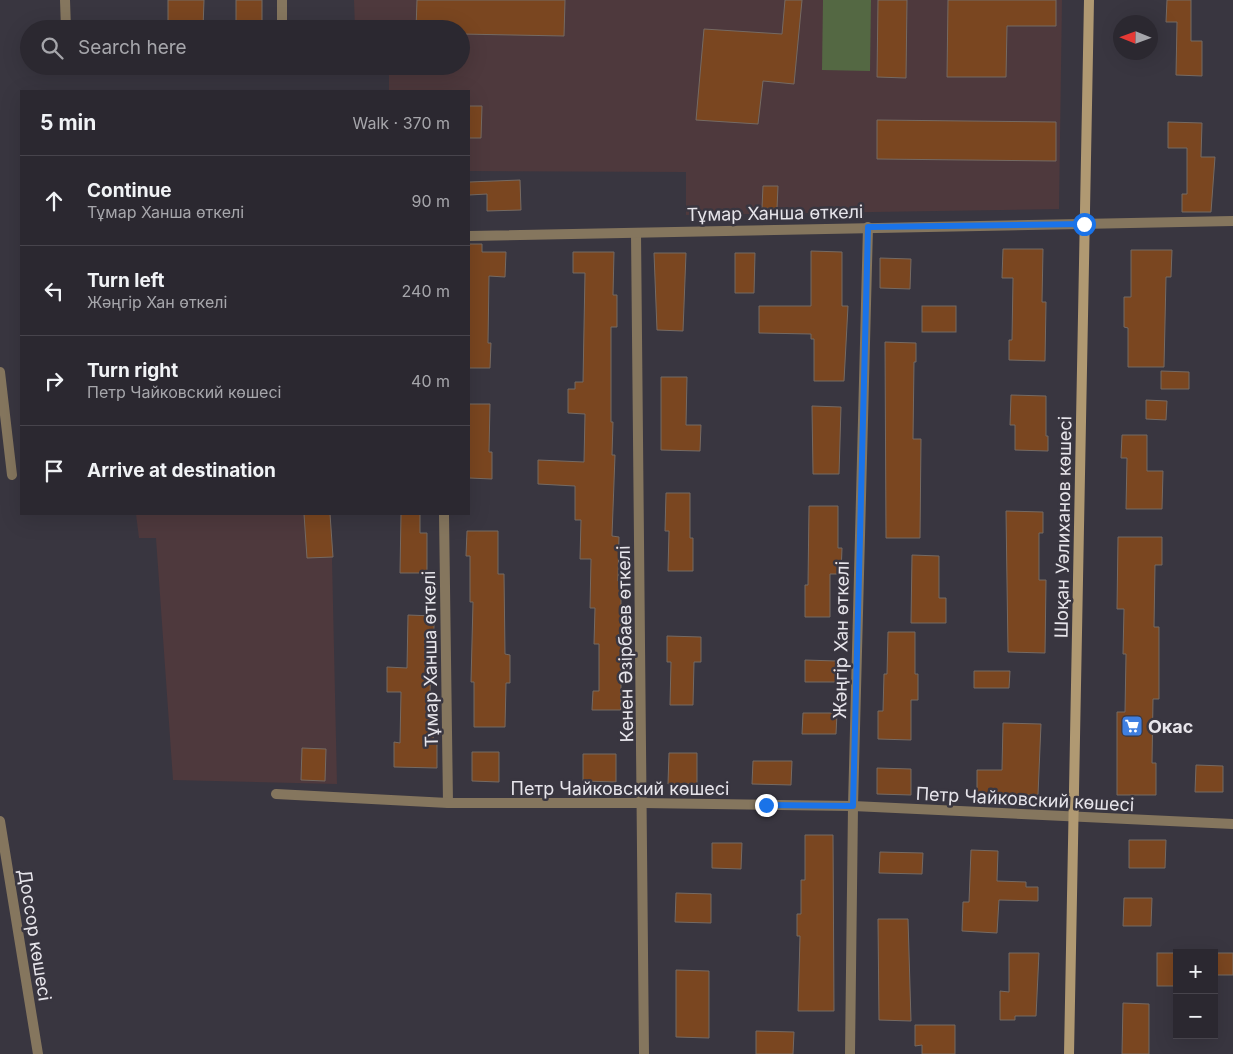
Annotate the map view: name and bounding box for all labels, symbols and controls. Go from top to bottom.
north arrow [1113,15,1158,60]
search box [20,20,470,75]
icon: search [38,34,66,62]
text: Search here [78,36,187,59]
text: 5 min [40,110,96,135]
text: Walk · 370 m [353,113,450,133]
text: Continue [87,179,172,202]
icon: ahead [40,187,68,215]
text: 90 m [411,191,450,211]
street label: Тұмар Ханша өткелі [686,201,864,225]
text: Тұмар Ханша өткелі [87,202,244,222]
route start [1073,213,1096,236]
text: Turn left [87,269,165,292]
icon: left [40,277,68,305]
text: 240 m [402,281,450,301]
text: Жәңгір Хан өткелі [87,292,227,312]
text: Turn right [87,359,178,382]
icon: right [40,367,68,395]
text: 40 m [411,371,450,391]
text: Петр Чайковский көшесі [87,382,281,402]
street label: Шоқан Уәлиханов көшесі [1051,416,1075,638]
icon: arrive [40,457,68,485]
text: Arrive at destination [87,459,276,482]
street label: Кенен Әзірбаев өткелі [613,545,637,743]
street label: Жәңгір Хан өткелі [829,561,853,719]
street label: Тұмар Ханша өткелі [418,570,442,748]
supermarket icon: Окас [1120,714,1144,738]
place label: Окас [1148,716,1193,737]
street label: Петр Чайковский көшесі [511,778,729,799]
street label: Петр Чайковский көшесі [915,783,1135,815]
route end [755,794,778,817]
street label: Доссор көшесі [14,868,56,1002]
map controls [1173,949,1218,1039]
button: + [1173,949,1218,994]
button: − [1173,994,1218,1039]

